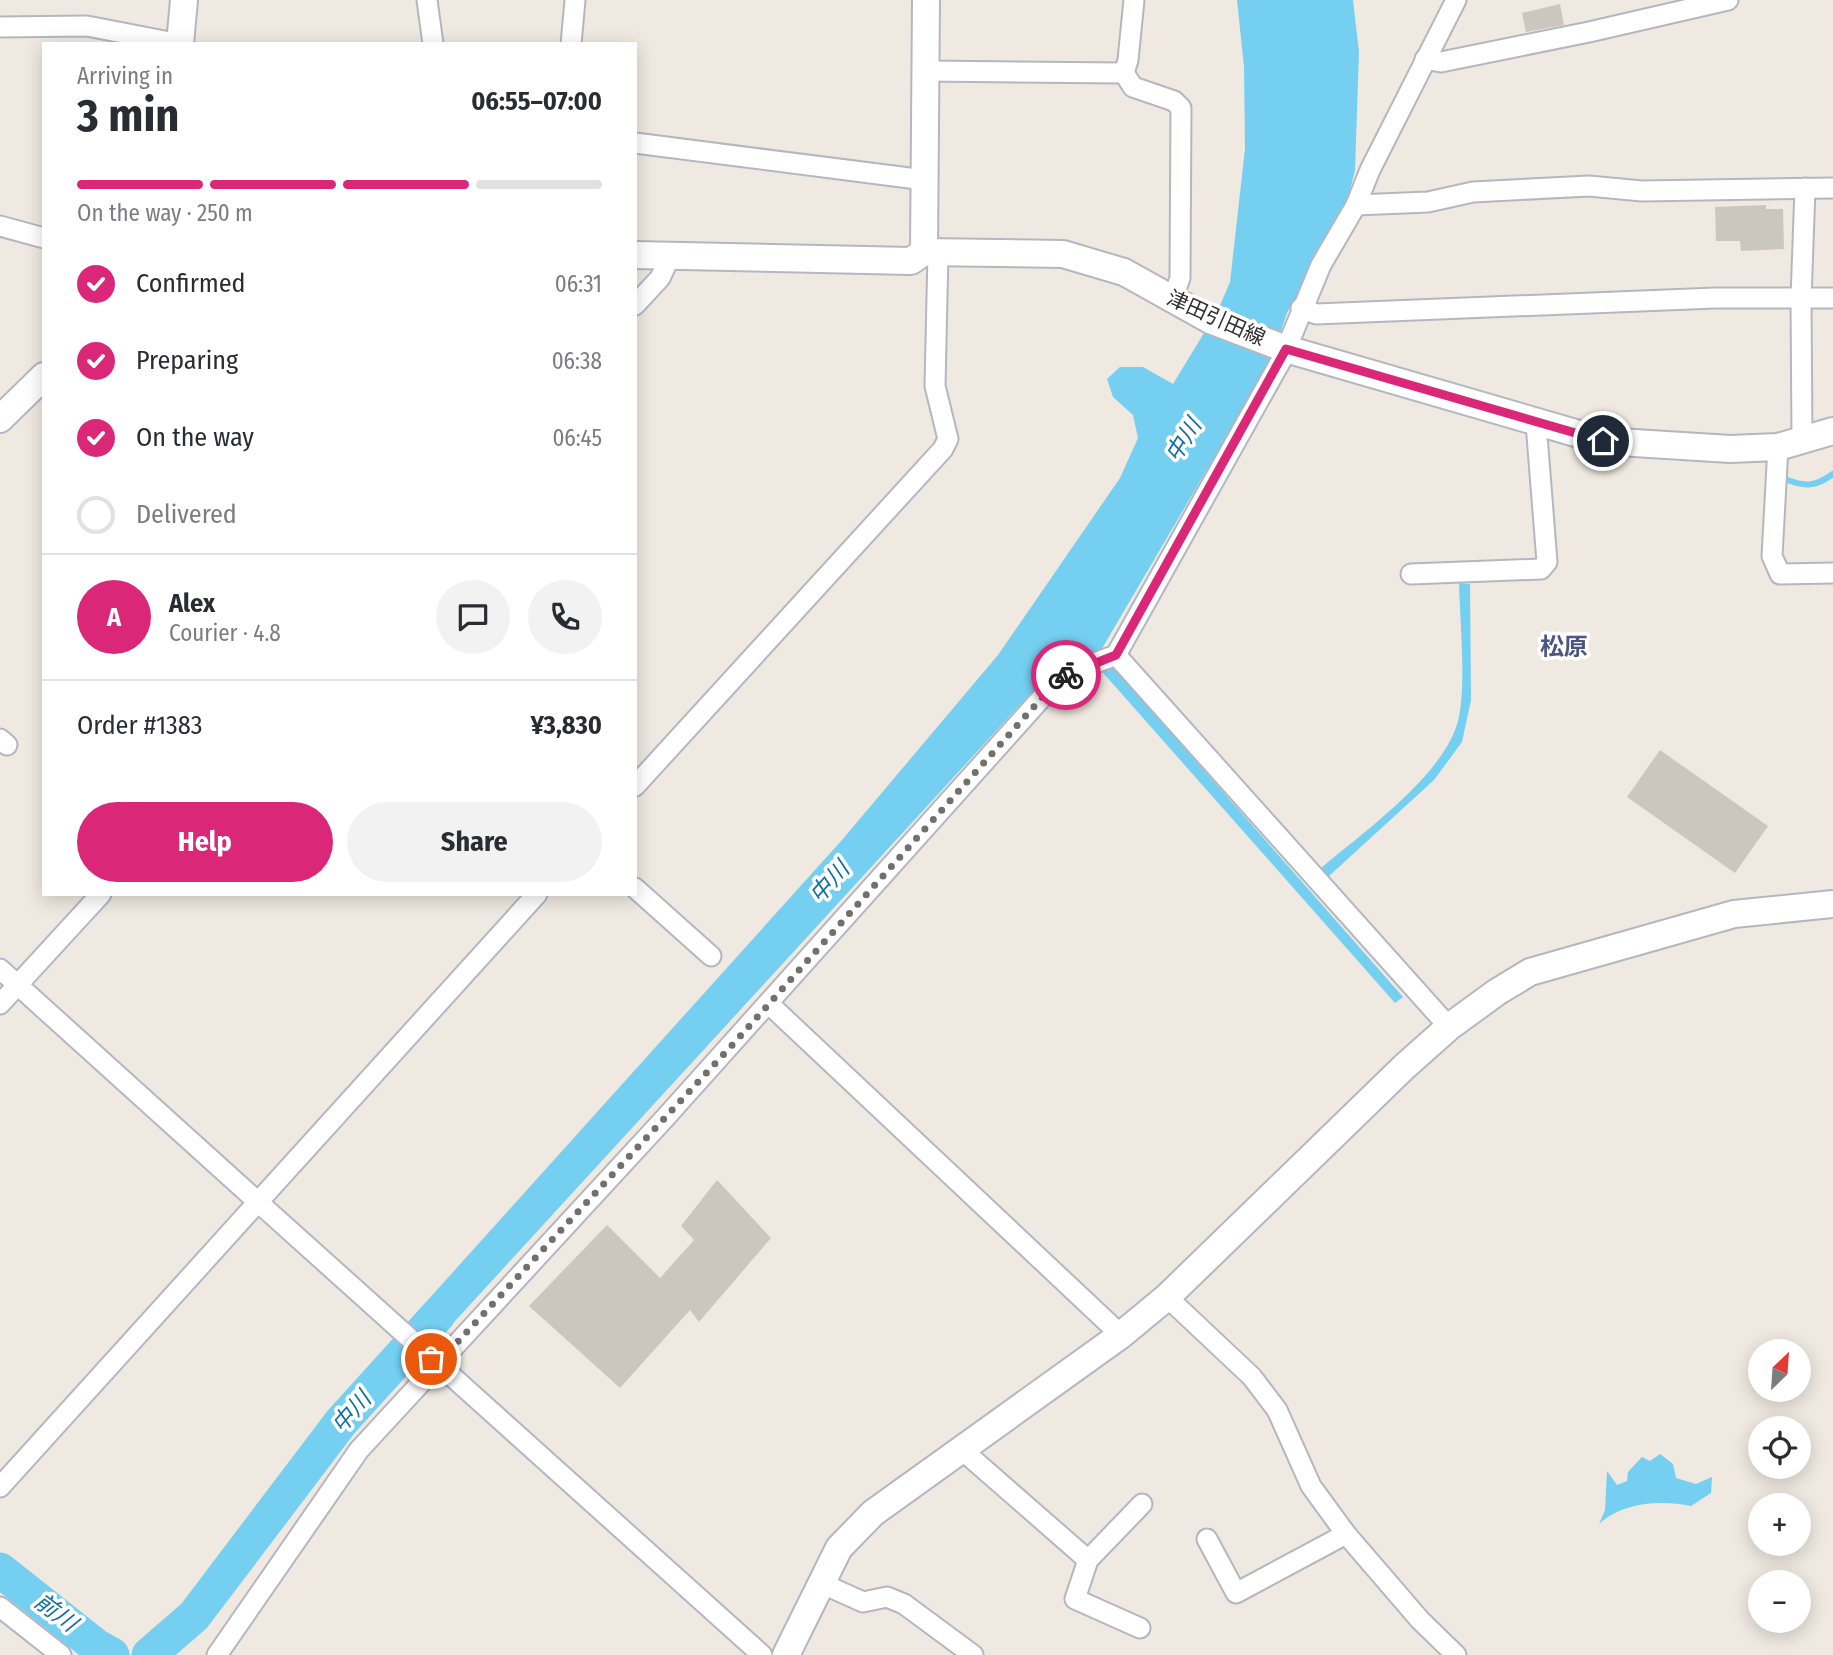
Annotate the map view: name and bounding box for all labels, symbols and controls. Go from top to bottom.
text: Arriving in [77,62,173,90]
text: 06:55–07:00 [471,86,602,117]
text: 3 min [77,88,179,143]
text: On the way · 250 m [77,199,253,227]
icon: check [77,265,115,303]
text: Confirmed [136,268,246,299]
text: 06:31 [555,270,602,298]
street label: 津田引田線 [1163,285,1269,351]
icon: check [77,342,115,380]
text: Preparing [136,345,238,376]
text: 06:38 [552,347,602,375]
water label: 中川 [1159,411,1209,467]
pin [1573,411,1633,471]
icon: check [77,419,115,457]
text: On the way [136,422,254,453]
icon: home [1584,422,1622,460]
text: 06:45 [552,424,602,452]
text: Delivered [136,499,237,530]
button: chat [436,580,510,654]
button: phone [528,580,602,654]
text: Alex [169,588,215,619]
text: A [107,602,121,633]
text: Courier · 4.8 [169,619,281,647]
district label: 松原 [1540,633,1588,661]
courier [1031,640,1101,710]
icon: bike [1047,656,1085,694]
text: Order #1383 [77,710,203,741]
text: ¥3,830 [530,710,602,741]
button: Help [77,802,333,882]
button: Share [347,802,602,882]
water label: 中川 [803,853,857,908]
pin [401,1329,461,1389]
north arrow [1748,1339,1811,1402]
map controls [1748,1339,1811,1633]
icon: bag [412,1340,450,1378]
water label: 中川 [325,1383,379,1439]
button: locate [1748,1416,1811,1479]
button: + [1748,1493,1811,1556]
button: − [1748,1570,1811,1633]
water label: 前川 [29,1587,85,1639]

